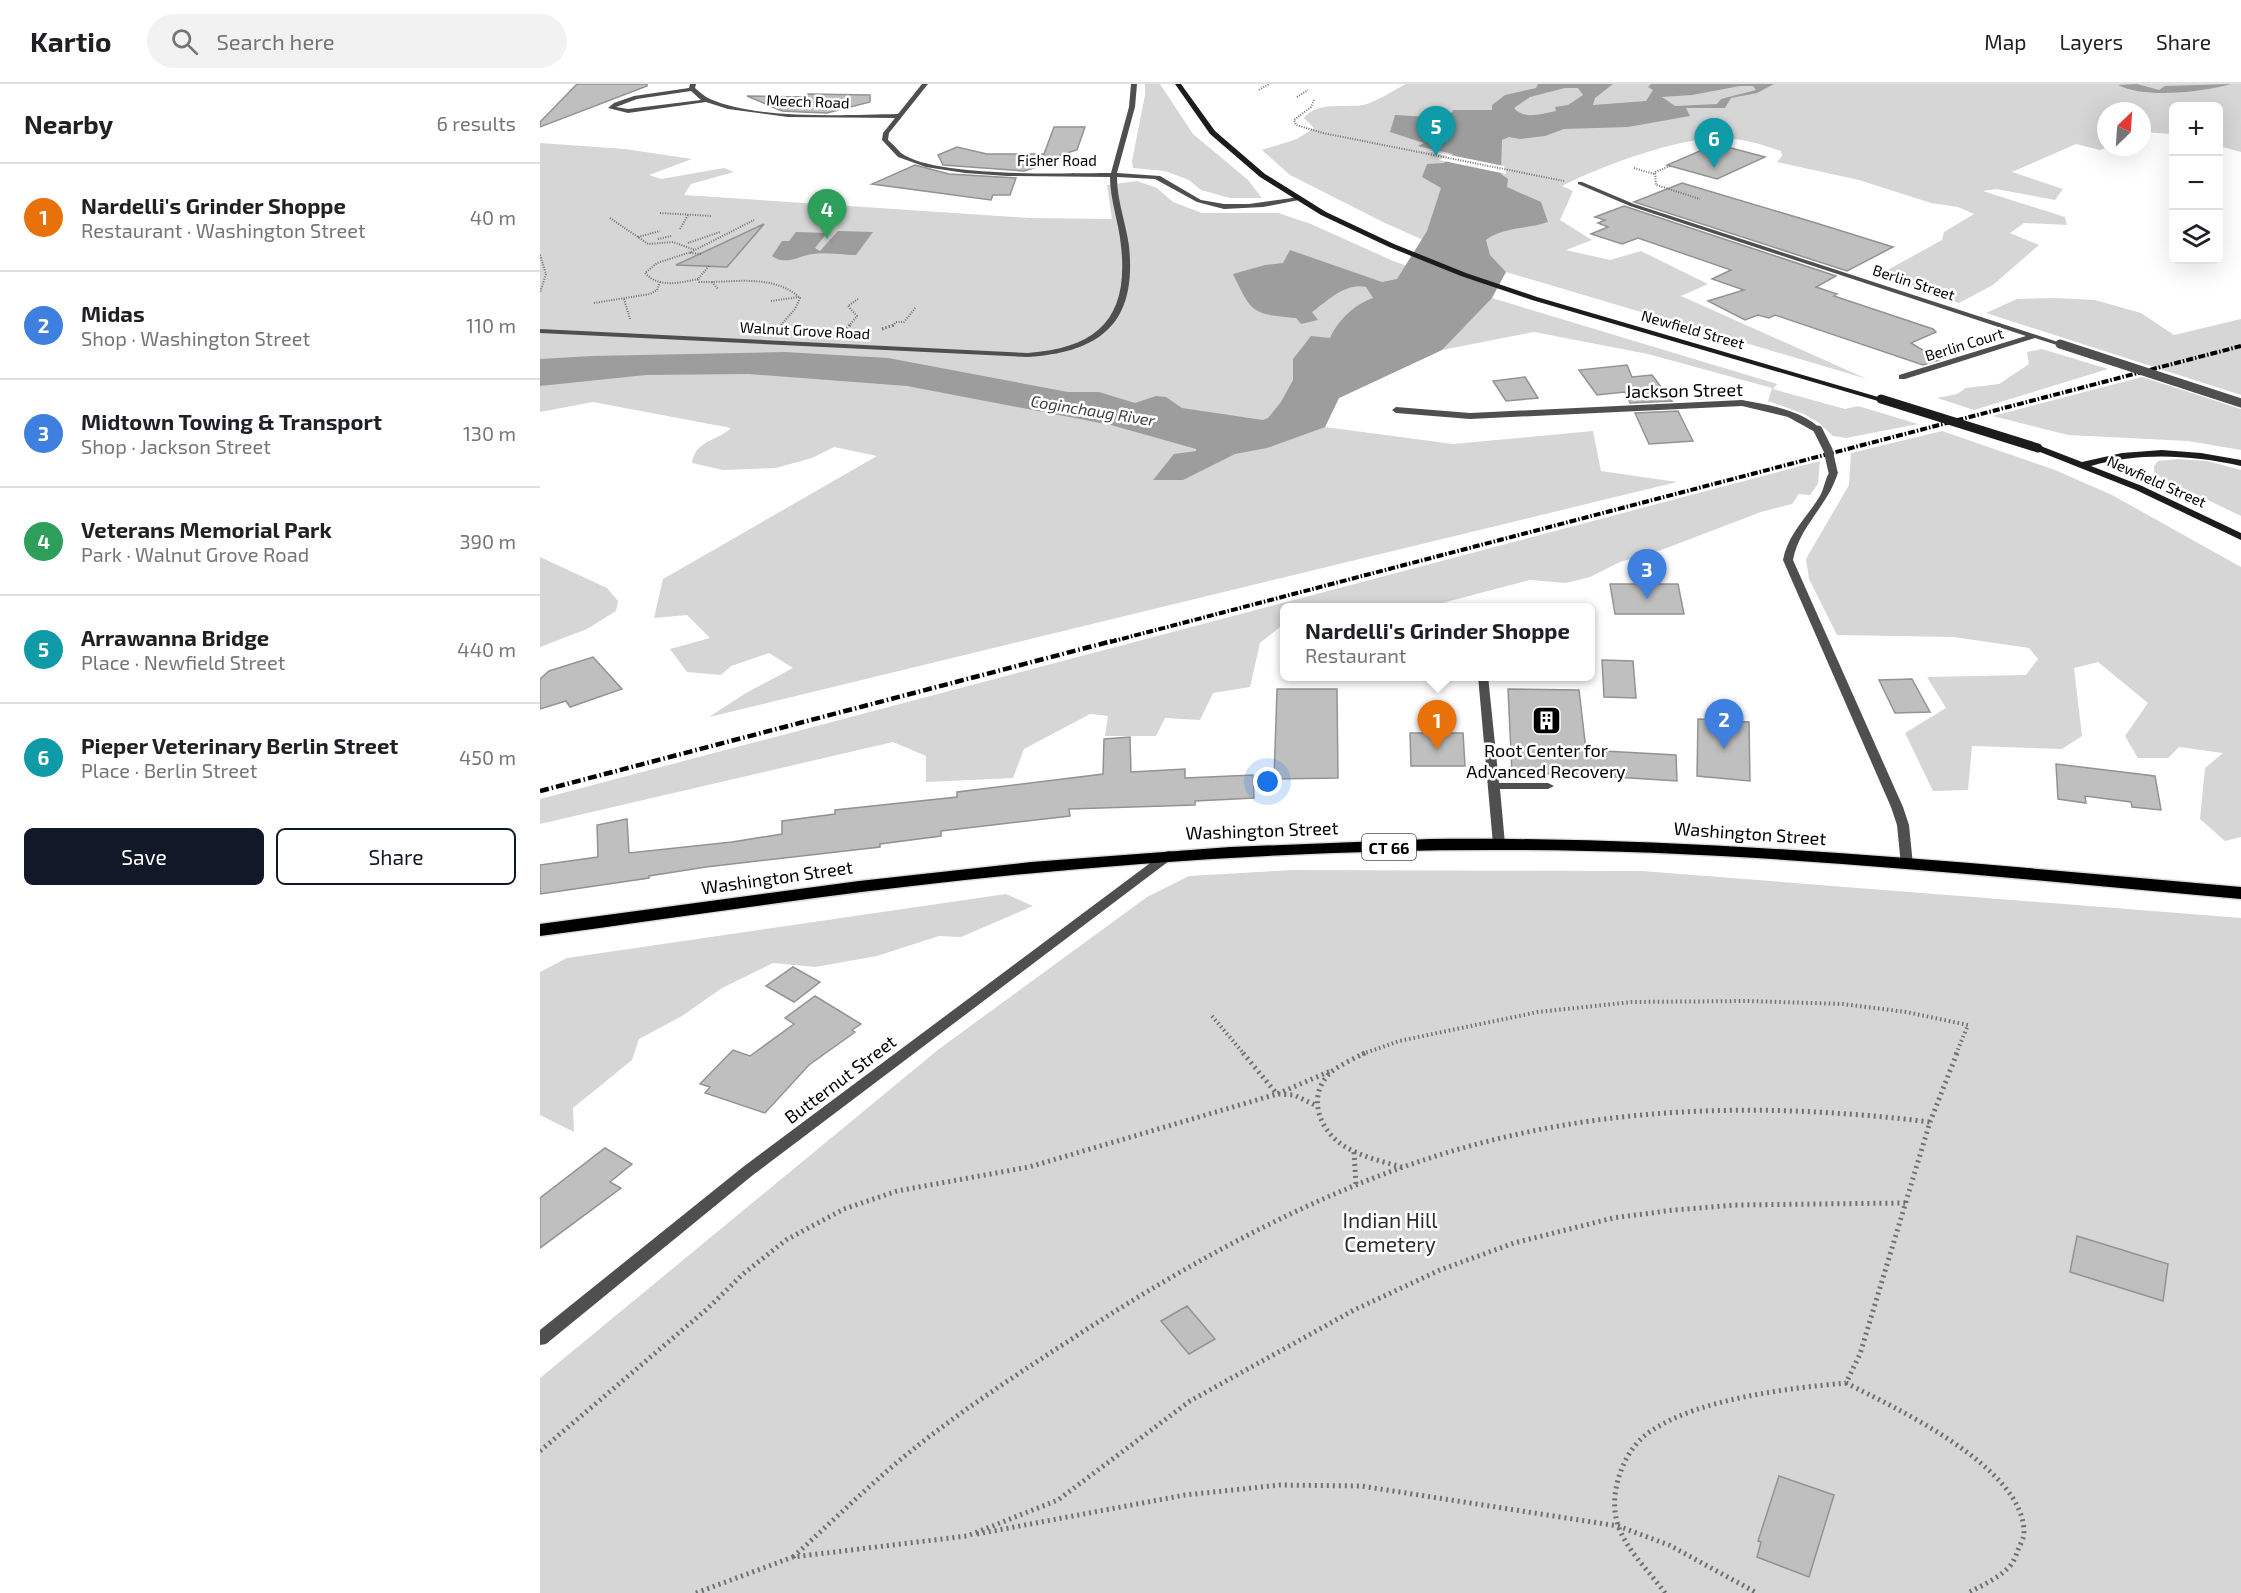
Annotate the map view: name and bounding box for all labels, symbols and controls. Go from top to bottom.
search box [147,14,567,68]
text: Kartio [30,24,111,58]
icon: search [168,25,201,58]
text: Search here [216,28,335,54]
text: Map [1984,29,2026,54]
text: Layers [2059,29,2123,54]
text: Share [2156,29,2211,54]
street label: Meech Road [766,91,850,111]
north arrow [2097,102,2151,156]
map controls [2169,102,2223,264]
button: + [2169,102,2223,156]
pin: 5 [1416,106,1456,156]
text: Nearby [24,108,113,139]
text: 6 results [436,111,516,135]
pin: 6 [1694,118,1734,168]
street label: Fisher Road [1017,151,1097,169]
button: − [2169,156,2223,210]
pin: 4 [808,190,846,239]
text: Nardelli's Grinder Shoppe [81,192,346,218]
text: 1 [39,205,48,229]
text: 40 m [470,205,516,229]
button: layers [2169,210,2223,264]
text: Restaurant · Washington Street [81,218,366,242]
street label: Berlin Street [1871,260,1958,304]
text: Midas [81,300,145,326]
street label: Newfield Street [1639,306,1747,352]
text: 2 [38,313,49,337]
text: 110 m [466,313,516,337]
street label: Walnut Grove Road [739,318,871,342]
street label: Berlin Court [1923,323,2006,364]
text: Shop · Washington Street [81,326,310,350]
street label: Jackson Street [1625,378,1743,402]
water label: Coginchaug River [1029,391,1157,429]
text: Midtown Towing & Transport [81,408,382,434]
text: 3 [38,421,49,445]
text: 130 m [463,421,516,445]
text: Shop · Jackson Street [81,434,271,458]
street label: Newfield Street [2105,451,2209,511]
text: Veterans Memorial Park [81,516,332,542]
text: 4 [37,529,50,553]
text: 390 m [459,529,516,553]
text: Park · Walnut Grove Road [81,542,309,566]
pin: 3 [1628,550,1666,599]
popup [1280,603,1595,681]
text: Nardelli's Grinder Shoppe [1305,617,1570,643]
text: Arrawanna Bridge [81,624,269,650]
text: 5 [38,637,49,661]
text: 440 m [457,637,516,661]
text: Restaurant [1305,643,1406,667]
text: Place · Newfield Street [81,650,285,674]
pin: 1 [1418,700,1456,750]
pin: 2 [1704,700,1744,749]
building icon: Root Center for Advanced Recovery [1530,705,1562,737]
text: Pieper Veterinary Berlin Street [81,732,398,758]
place label: Root Center for Advanced Recovery [1466,739,1626,782]
text: 6 [38,745,49,769]
text: 450 m [459,745,516,769]
text: Place · Berlin Street [81,758,257,782]
your location [1253,767,1282,796]
street label: Washington Street [1185,816,1339,844]
street label: Washington Street [1673,817,1827,849]
button: Save [24,828,264,885]
button: Share [276,828,516,885]
road number: CT 66 [1362,834,1416,860]
street label: Washington Street [700,855,854,899]
street label: Butternut Street [780,1030,900,1128]
park label: Indian Hill Cemetery [1342,1207,1438,1256]

